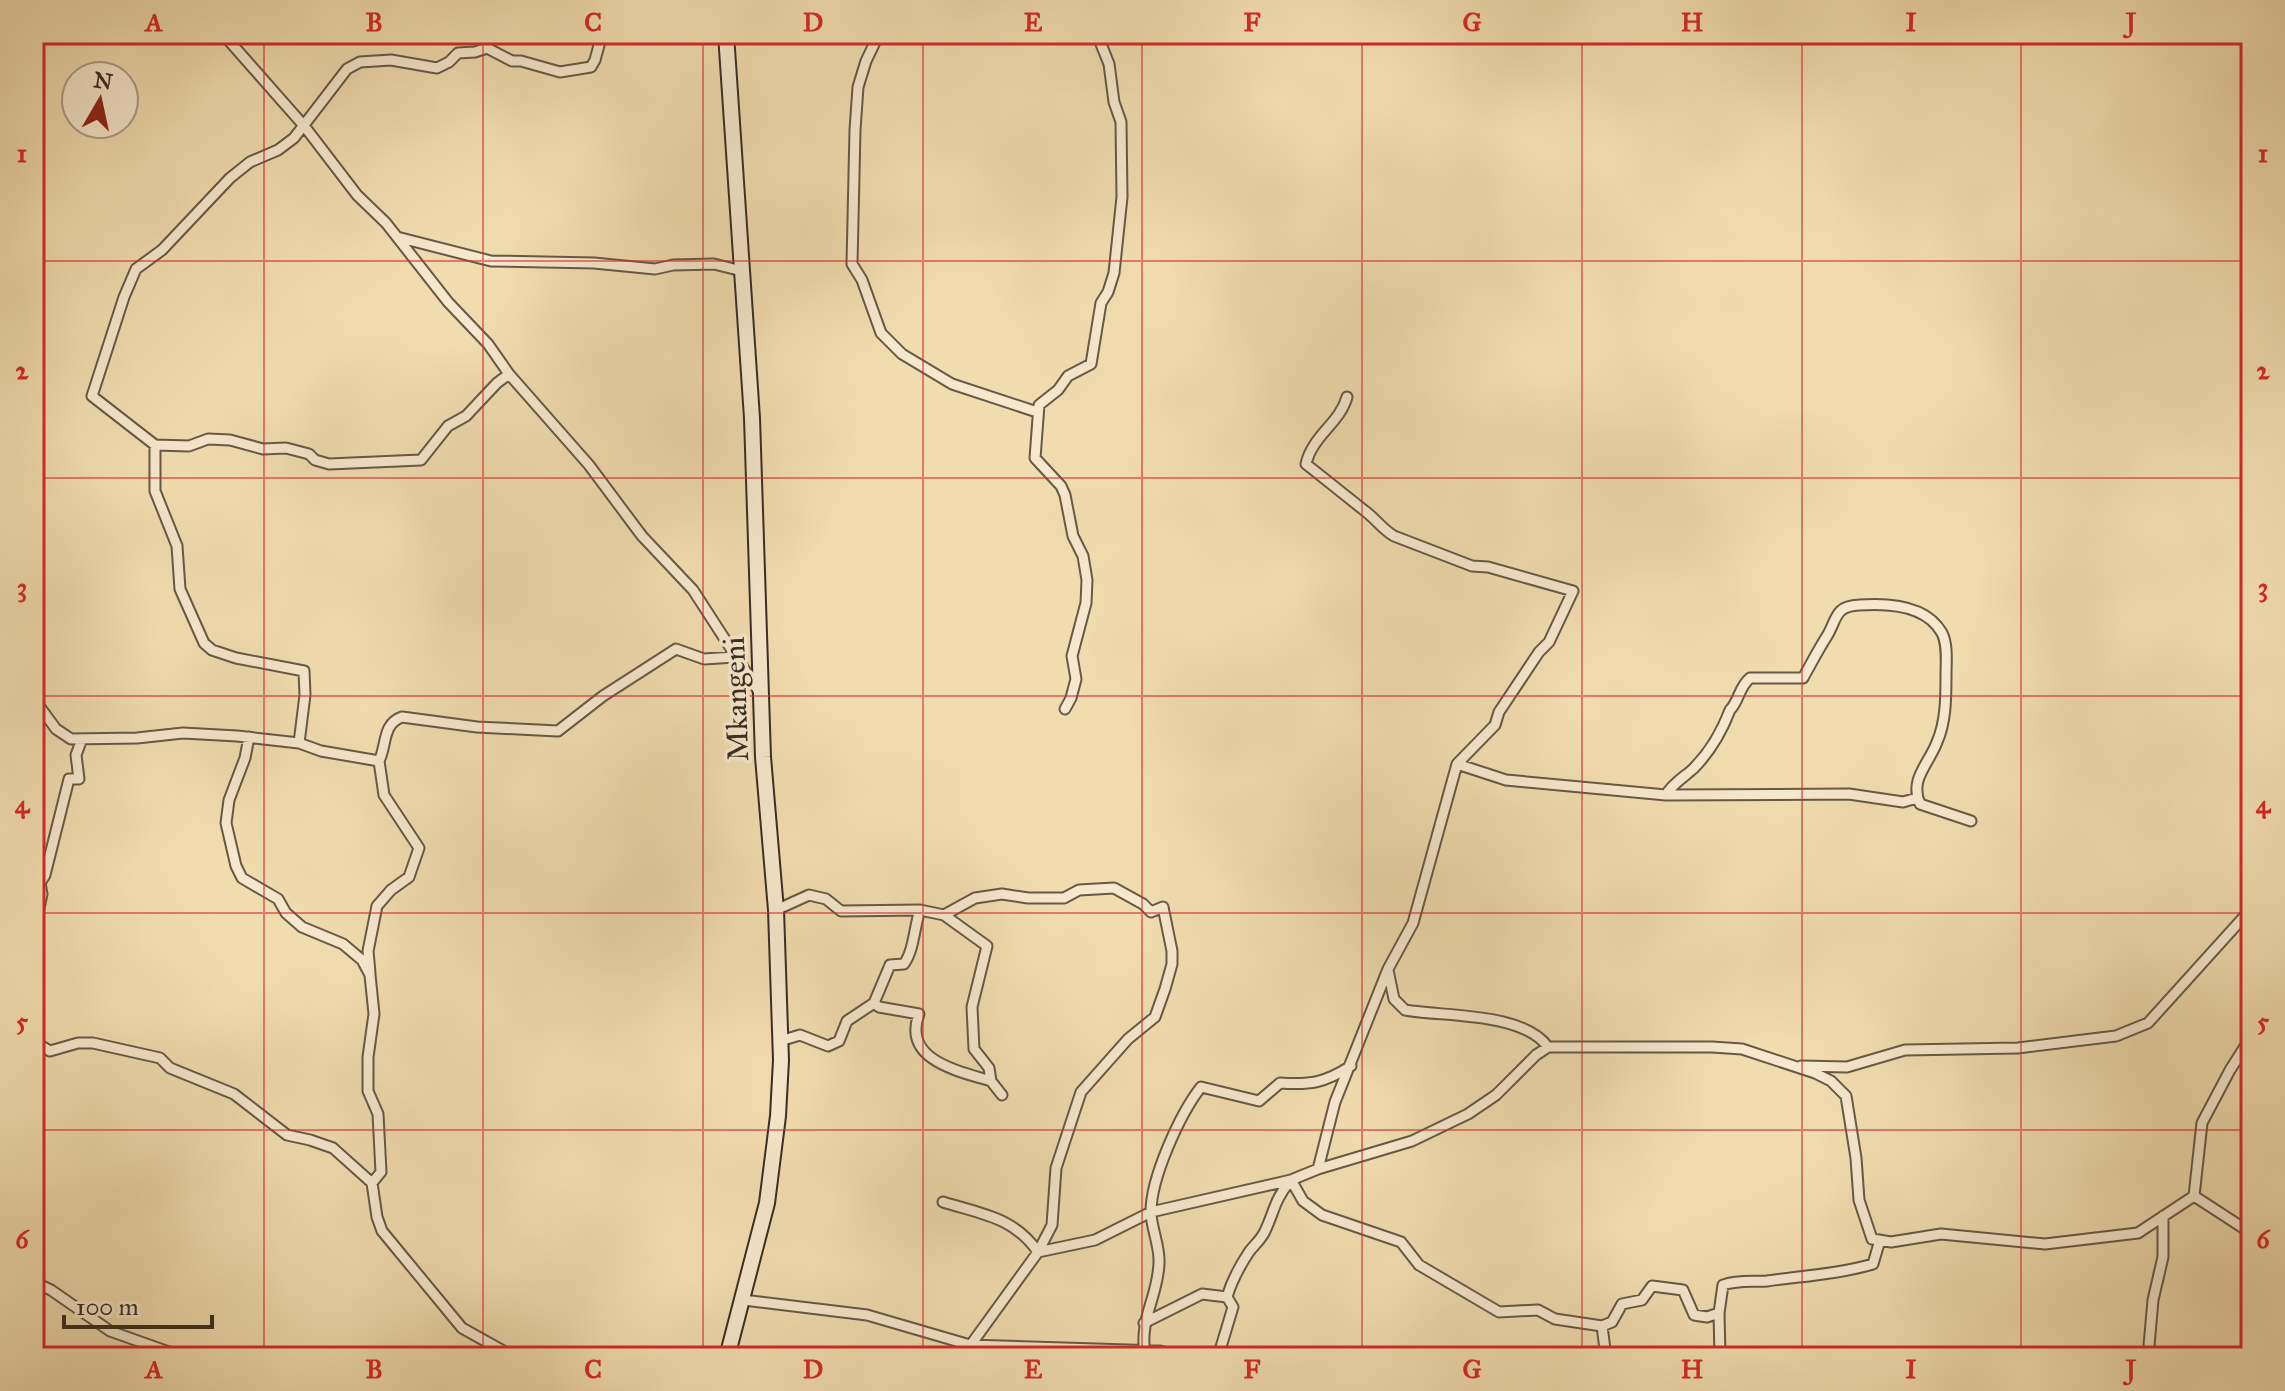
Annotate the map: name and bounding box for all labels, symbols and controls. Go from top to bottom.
text: A [143,6,163,38]
text: B [365,6,383,38]
text: C [584,6,602,38]
text: D [803,6,823,38]
text: E [1024,6,1043,38]
text: F [1244,6,1261,38]
text: G [1462,6,1482,38]
text: H [1681,6,1704,38]
text: I [1905,6,1917,38]
text: J [2123,6,2137,39]
north arrow [60,60,140,140]
text: N [92,66,115,96]
text: 1 [17,137,27,169]
text: 1 [2258,137,2268,169]
text: 2 [16,354,30,386]
text: 2 [2257,354,2271,386]
text: 3 [17,571,27,603]
text: 3 [2258,571,2268,603]
street label: Mkangeni [716,636,756,762]
text: 4 [15,788,31,820]
text: 4 [2256,788,2272,820]
text: 5 [16,1005,29,1037]
text: 5 [2257,1005,2270,1037]
text: 6 [15,1223,30,1255]
text: 6 [2256,1223,2271,1255]
scale bar [64,1279,212,1329]
text: 100 m [76,1292,139,1322]
text: A [143,1353,163,1385]
text: B [365,1353,383,1385]
text: C [584,1353,602,1385]
text: D [803,1353,823,1385]
text: E [1024,1353,1043,1385]
text: F [1244,1353,1261,1385]
text: G [1462,1353,1482,1385]
text: H [1681,1353,1704,1385]
text: I [1905,1353,1917,1385]
text: J [2123,1353,2137,1386]

